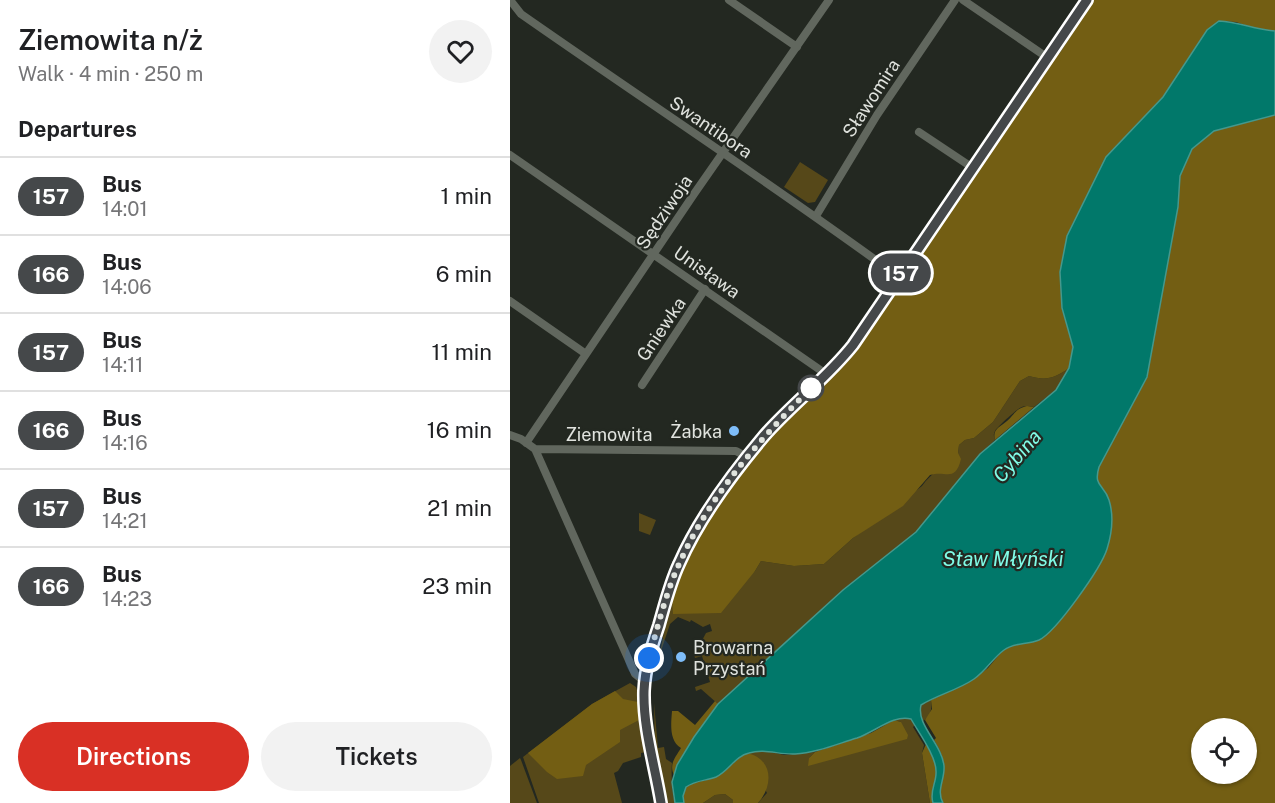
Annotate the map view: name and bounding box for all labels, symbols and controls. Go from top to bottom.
button: heart [429,20,492,83]
text: Ziemowita n/ż [18,23,203,56]
street label: Sławomira [838,55,904,141]
text: Walk · 4 min · 250 m [18,62,203,86]
street label: Swantibora [666,92,756,162]
text: Departures [18,116,137,142]
text: Bus [102,171,142,197]
street label: Sędziwoja [632,171,696,253]
text: 1 min [440,183,492,209]
text: 157 [33,184,69,209]
text: 14:01 [102,197,148,221]
street label: Unisława [670,242,744,302]
text: Bus [102,249,142,275]
line badge: 157 [866,254,936,292]
text: 6 min [436,261,492,287]
text: 157 [883,261,919,286]
text: 166 [33,262,69,287]
text: 14:06 [102,275,152,299]
street label: Gniewka [632,293,690,365]
text: Bus [102,327,142,353]
text: 11 min [431,339,492,365]
text: 157 [33,340,69,365]
text: 14:11 [102,353,144,377]
unlabelled marker [798,375,824,401]
text: Bus [102,405,142,431]
text: 16 min [427,417,492,443]
text: 166 [33,418,69,443]
place label: Żabka [670,420,722,442]
street label: Ziemowita [566,424,652,445]
marker: Żabka [727,424,741,438]
water label: Cybina [988,425,1046,487]
text: 14:16 [102,431,148,455]
text: Bus [102,483,142,509]
text: 21 min [427,495,492,521]
text: 157 [33,496,69,521]
text: 14:21 [102,509,148,533]
water label: Staw Młyński [943,547,1063,571]
text: Bus [102,561,142,587]
text: 23 min [422,573,492,599]
text: 166 [33,574,69,599]
text: 14:23 [102,587,152,611]
place label: Browarna Przystań [693,637,773,679]
your location [634,643,664,673]
marker: Browarna Przystań [674,650,688,664]
map controls [1191,718,1257,784]
button: locate [1191,718,1257,784]
button: Directions [18,722,249,791]
button: Tickets [261,722,492,791]

